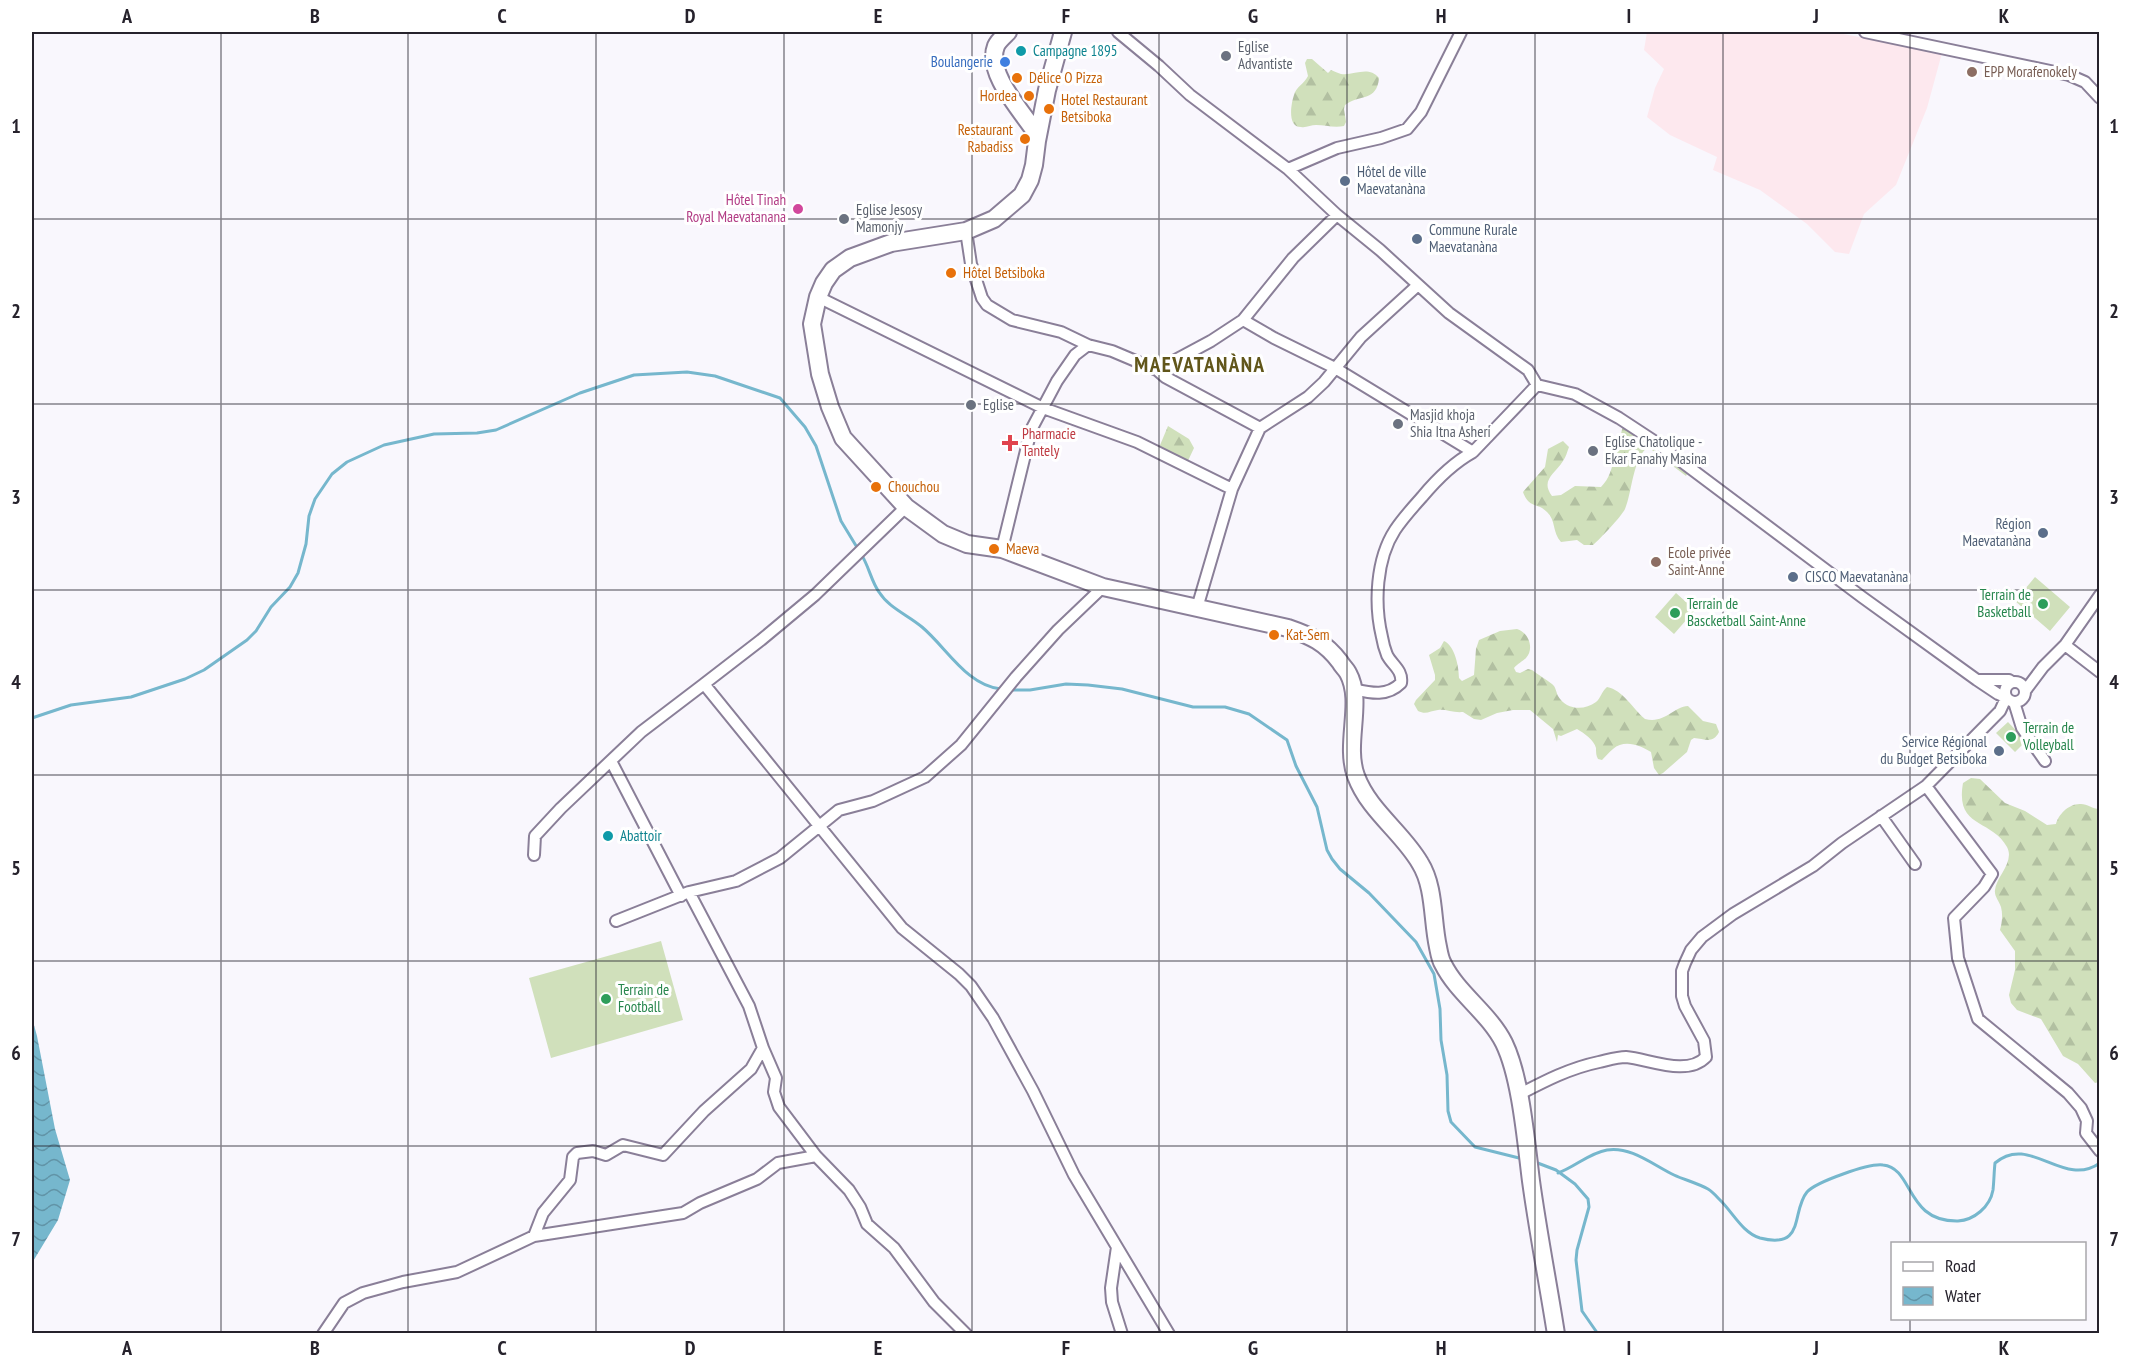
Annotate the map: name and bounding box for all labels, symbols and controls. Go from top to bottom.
text: A [121,3,133,29]
text: B [310,3,320,29]
text: C [497,3,507,29]
text: D [685,3,696,29]
text: E [874,3,882,29]
text: F [1062,3,1070,29]
text: G [1248,3,1258,29]
text: H [1436,3,1446,29]
text: I [1627,3,1631,29]
text: J [1812,3,1819,29]
text: K [1999,3,2010,29]
place label: Eglise Advantiste [1238,37,1293,73]
place label: Campagne 1895 [1033,41,1117,60]
marker: Campagne 1895 [1014,44,1028,58]
marker: Eglise Advantiste [1219,49,1233,63]
place label: Boulangerie [931,52,993,71]
marker: Boulangerie [998,55,1012,69]
place label: EPP Morafenokely [1984,62,2077,81]
marker: EPP Morafenokely [1965,65,1979,79]
place label: Délice O Pizza [1029,68,1103,87]
marker: Délice O Pizza [1010,71,1024,85]
place label: Hordea [980,86,1017,105]
marker: Hordea [1022,89,1036,103]
place label: Hotel Restaurant Betsiboka [1061,90,1148,126]
marker: Hotel Restaurant Betsiboka [1042,102,1056,116]
text: 1 [11,113,21,139]
text: 1 [2109,113,2119,139]
place label: Restaurant Rabadiss [958,120,1013,156]
marker: Restaurant Rabadiss [1018,132,1032,146]
place label: Hôtel de ville Maevatanàna [1357,162,1426,198]
marker: Hôtel de ville Maevatanàna [1338,174,1352,188]
place label: Hôtel Tinah Royal Maevatanana [686,190,786,226]
place label: Eglise Jesosy Mamonjy [856,200,923,236]
marker: Hôtel Tinah Royal Maevatanana [791,202,805,216]
marker: Eglise Jesosy Mamonjy [837,212,851,226]
place label: Commune Rurale Maevatanàna [1429,220,1517,256]
marker: Commune Rurale Maevatanàna [1410,232,1424,246]
place label: Hôtel Betsiboka [963,263,1045,282]
marker: Hôtel Betsiboka [944,266,958,280]
text: 2 [11,298,21,324]
text: 2 [2109,298,2119,324]
district label: MAEVATANÀNA [1134,351,1266,378]
place label: Eglise [983,395,1014,414]
marker: Eglise [964,398,978,412]
place label: Masjid khoja Shia Itna Asheri [1410,405,1491,441]
marker: Masjid khoja Shia Itna Asheri [1391,417,1405,431]
place label: Pharmacie Tantely [1022,424,1076,460]
place label: Eglise Chatolique - Ekar Fanahy Masina [1605,432,1707,468]
marker: Pharmacie Tantely [1003,436,1017,450]
marker: Eglise Chatolique - Ekar Fanahy Masina [1586,444,1600,458]
place label: Chouchou [888,477,939,496]
marker: Chouchou [869,480,883,494]
text: 3 [11,484,21,510]
text: 3 [2109,484,2119,510]
place label: Région Maevatanàna [1962,514,2031,550]
marker: Région Maevatanàna [2036,526,2050,540]
place label: Maeva [1006,539,1039,558]
marker: Maeva [987,542,1001,556]
place label: Ecole privée Saint-Anne [1668,543,1731,579]
marker: Ecole privée Saint-Anne [1649,555,1663,569]
place label: CISCO Maevatanàna [1805,567,1908,586]
marker: CISCO Maevatanàna [1786,570,1800,584]
place label: Terrain de Basketball [1977,585,2031,621]
place label: Terrain de Bascketball Saint-Anne [1687,594,1806,630]
marker: Terrain de Basketball [2036,597,2050,611]
marker: Terrain de Bascketball Saint-Anne [1668,606,1682,620]
place label: Kat-Sem [1286,625,1330,644]
marker: Kat-Sem [1267,628,1281,642]
text: 4 [11,669,21,695]
text: 4 [2109,669,2119,695]
place label: Terrain de Volleyball [2022,718,2074,754]
marker: Terrain de Volleyball [2004,730,2018,744]
place label: Service Régional du Budget Betsiboka [1880,732,1988,768]
marker: Service Régional du Budget Betsiboka [1992,744,2006,758]
place label: Abattoir [620,826,662,845]
marker: Abattoir [601,829,615,843]
text: 5 [11,855,21,881]
text: 5 [2109,855,2119,881]
place label: Terrain de Football [618,980,669,1016]
marker: Terrain de Football [599,992,613,1006]
text: 6 [11,1040,21,1066]
text: 6 [2109,1040,2119,1066]
text: 7 [11,1226,21,1252]
text: 7 [2109,1226,2119,1252]
legend [1891,1242,2086,1320]
text: Road [1945,1254,1976,1277]
text: Water [1945,1284,1981,1307]
text: A [121,1335,133,1361]
text: B [310,1335,320,1361]
text: C [497,1335,507,1361]
text: D [685,1335,696,1361]
text: E [874,1335,882,1361]
text: F [1062,1335,1070,1361]
text: G [1248,1335,1258,1361]
text: H [1436,1335,1446,1361]
text: I [1627,1335,1631,1361]
text: J [1812,1335,1819,1361]
text: K [1999,1335,2010,1361]

